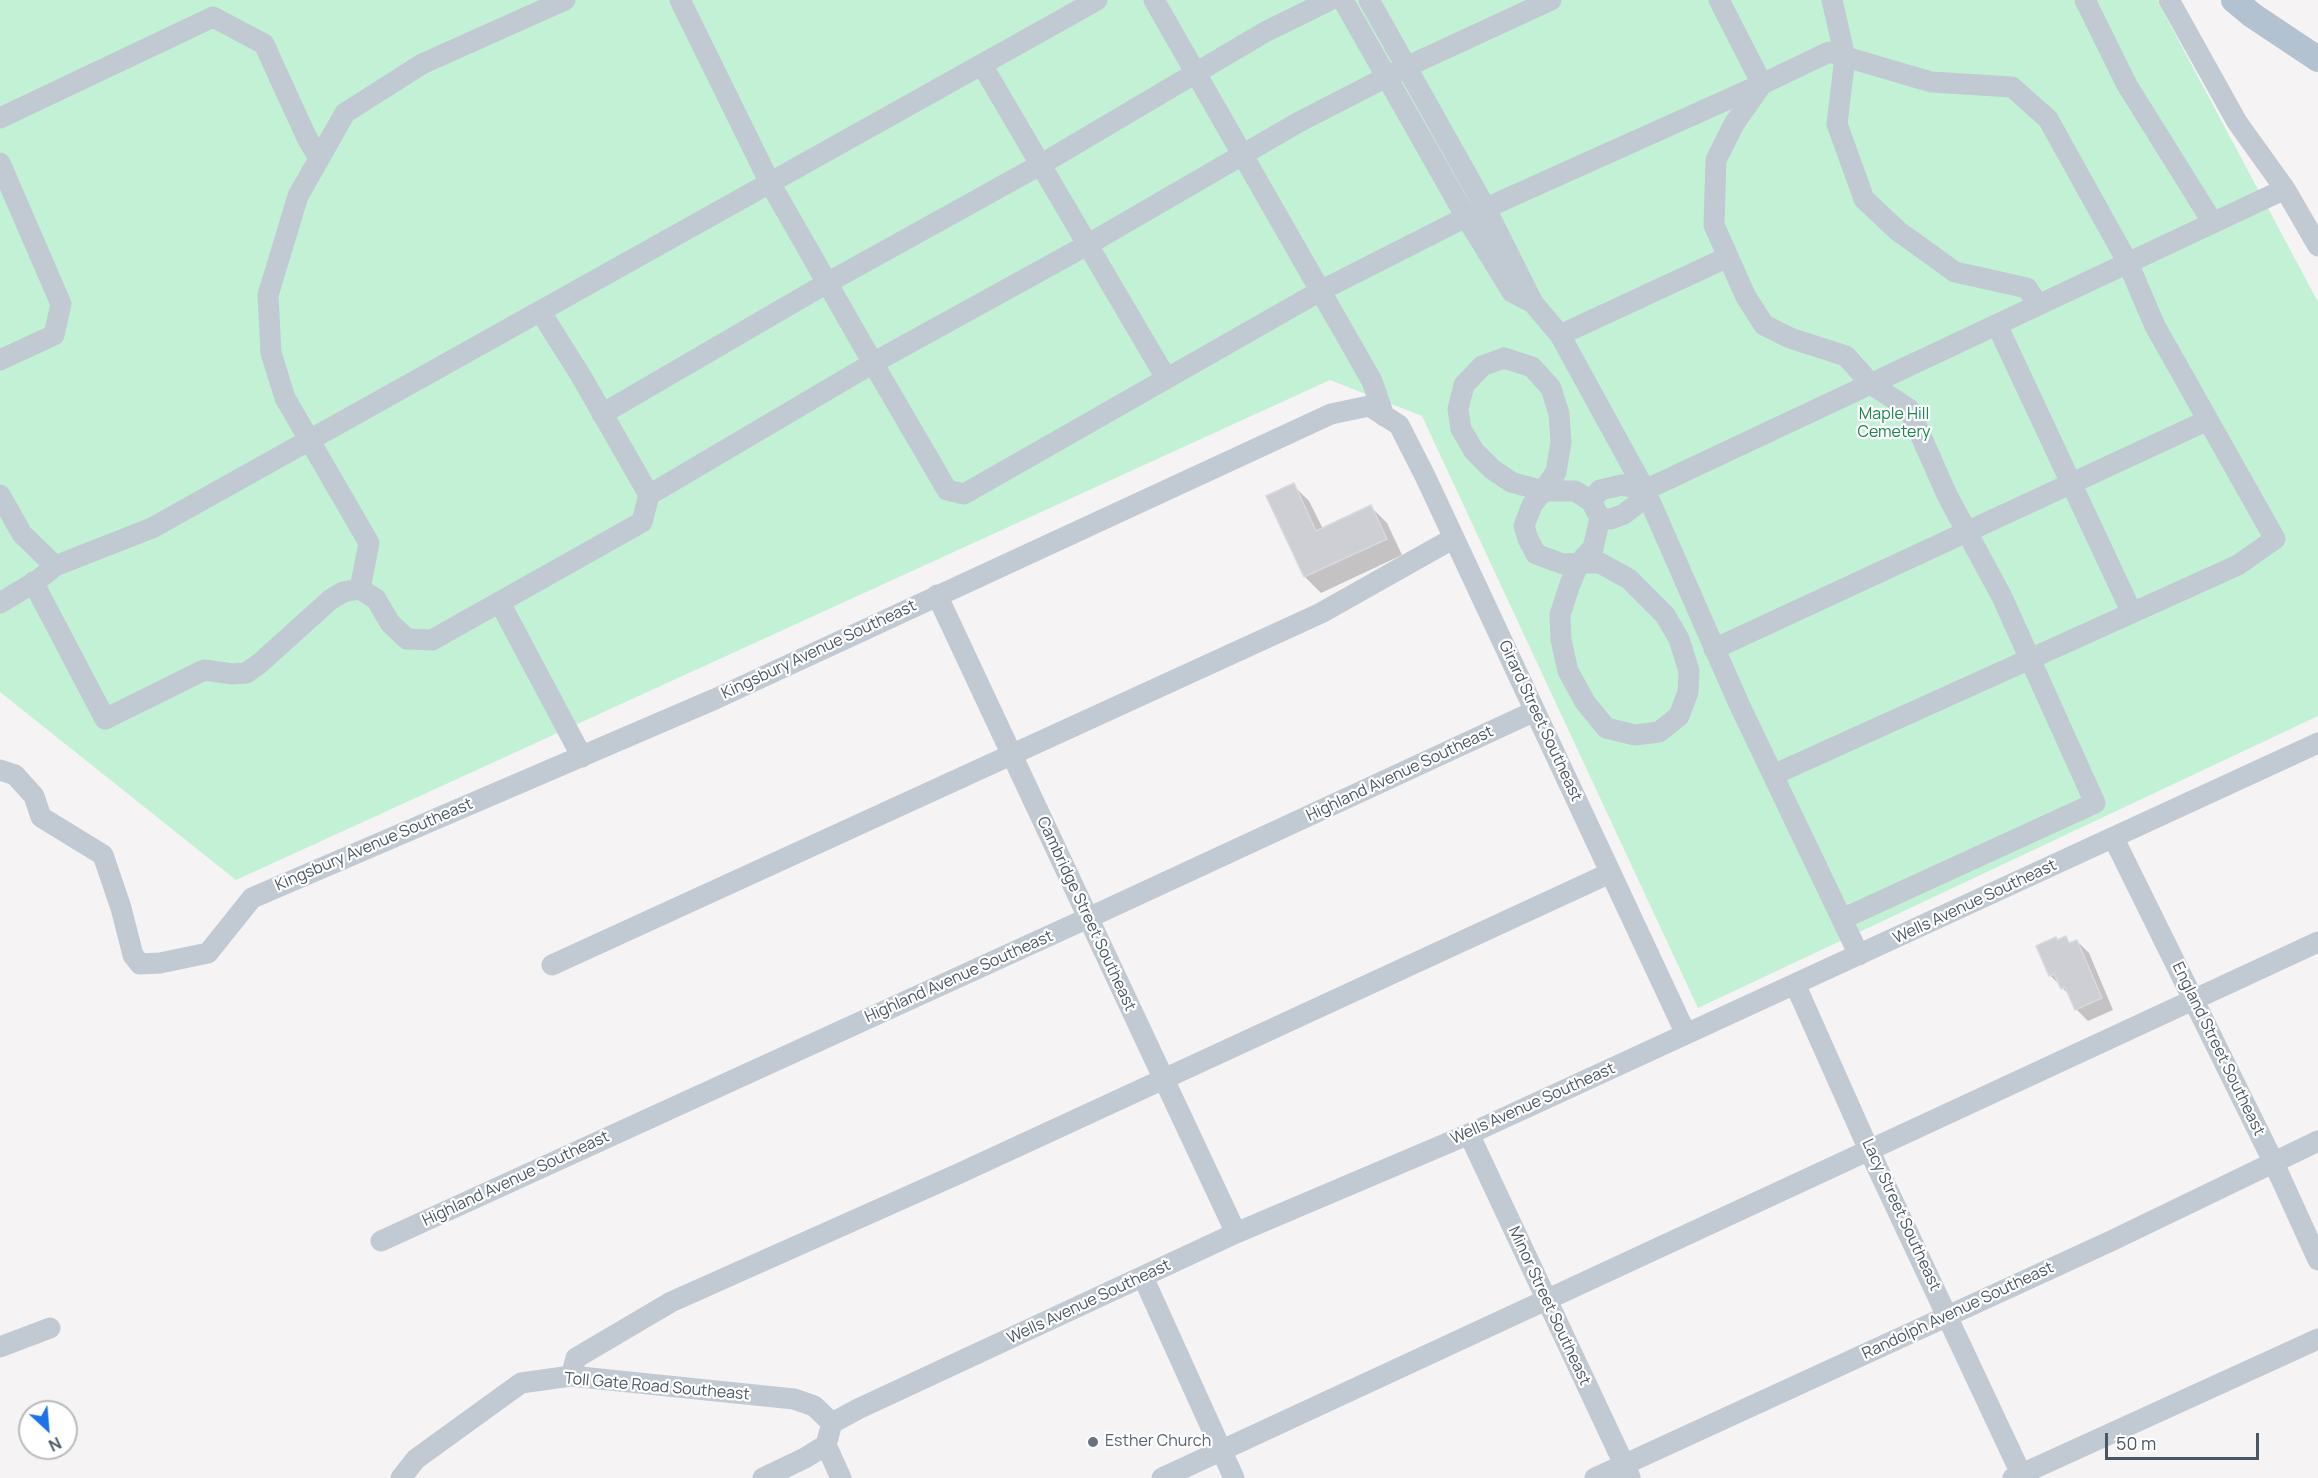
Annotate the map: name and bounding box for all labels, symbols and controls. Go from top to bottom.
park label: Maple Hill Cemetery [1858,405,1930,443]
street label: Kingsbury Avenue Southeast [719,596,919,704]
street label: Girard Street Southeast [1494,637,1586,805]
street label: Highland Avenue Southeast [1303,722,1497,826]
street label: Kingsbury Avenue Southeast [272,795,476,895]
street label: Cambridge Street Southeast [1032,814,1140,1014]
street label: Wells Avenue Southeast [1890,856,2060,948]
street label: Highland Avenue Southeast [862,927,1056,1027]
street label: England Street Southeast [2168,959,2268,1139]
street label: Wells Avenue Southeast [1448,1059,1618,1149]
street label: Highland Avenue Southeast [419,1127,613,1231]
street label: Lacy Street Southeast [1857,1136,1945,1294]
street label: Minor Street Southeast [1504,1224,1594,1388]
street label: Wells Avenue Southeast [1004,1256,1174,1348]
street label: Randolph Avenue Southeast [1859,1258,2057,1364]
street label: Toll Gate Road Southeast [564,1369,750,1405]
north arrow [18,1400,78,1460]
scale bar [2108,1421,2262,1459]
text: 50 m [2116,1431,2156,1455]
text: N [45,1432,65,1457]
place label: Esther Church [1105,1432,1211,1452]
marker: Esther Church [1086,1435,1100,1449]

